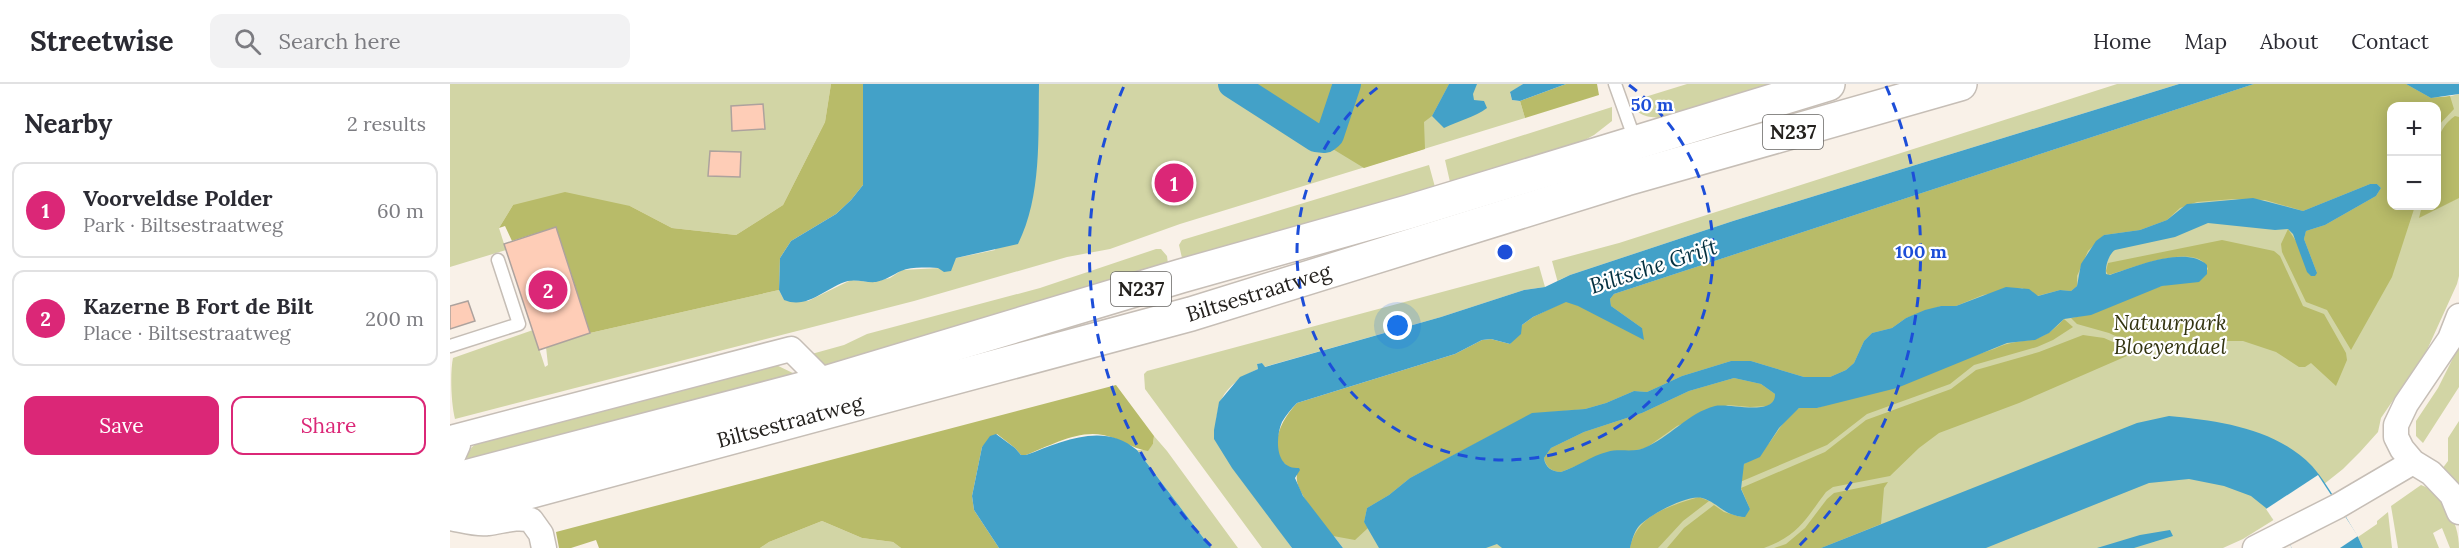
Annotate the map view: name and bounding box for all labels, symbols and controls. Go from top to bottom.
search box [210,14,630,68]
text: Streetwise [30,23,174,59]
icon: search [231,25,264,58]
text: Search here [279,27,401,55]
text: Home [2093,28,2151,55]
text: Map [2184,28,2227,55]
text: About [2260,28,2318,55]
text: Contact [2351,28,2429,55]
text: 50 m [1631,93,1674,116]
map controls [2387,102,2441,210]
button: + [2387,102,2441,156]
text: Nearby [24,107,112,140]
text: 2 results [347,111,426,136]
road number: N237 [1763,115,1823,149]
button: − [2387,156,2441,210]
pin: 1 [1154,160,1194,206]
text: Voorveldse Polder [83,184,273,212]
text: 1 [41,198,50,223]
text: 60 m [377,198,424,223]
text: Park · Biltsestraatweg [83,212,283,237]
water label: Biltsche Grift [1586,232,1720,300]
text: 100 m [1895,240,1947,263]
centre of rings [1495,242,1515,262]
street label: Biltsestraatweg [1183,257,1335,328]
pin: 2 [528,268,568,312]
road number: N237 [1111,272,1171,306]
text: Kazerne B Fort de Bilt [83,292,313,320]
text: 2 [40,306,51,331]
text: 200 m [365,306,424,331]
park label: Natuurpark Bloeyendael [2113,309,2227,360]
your location [1383,311,1412,340]
text: Place · Biltsestraatweg [83,320,291,345]
street label: Biltsestraatweg [714,389,866,454]
button: Save [24,396,219,455]
button: Share [231,396,426,455]

